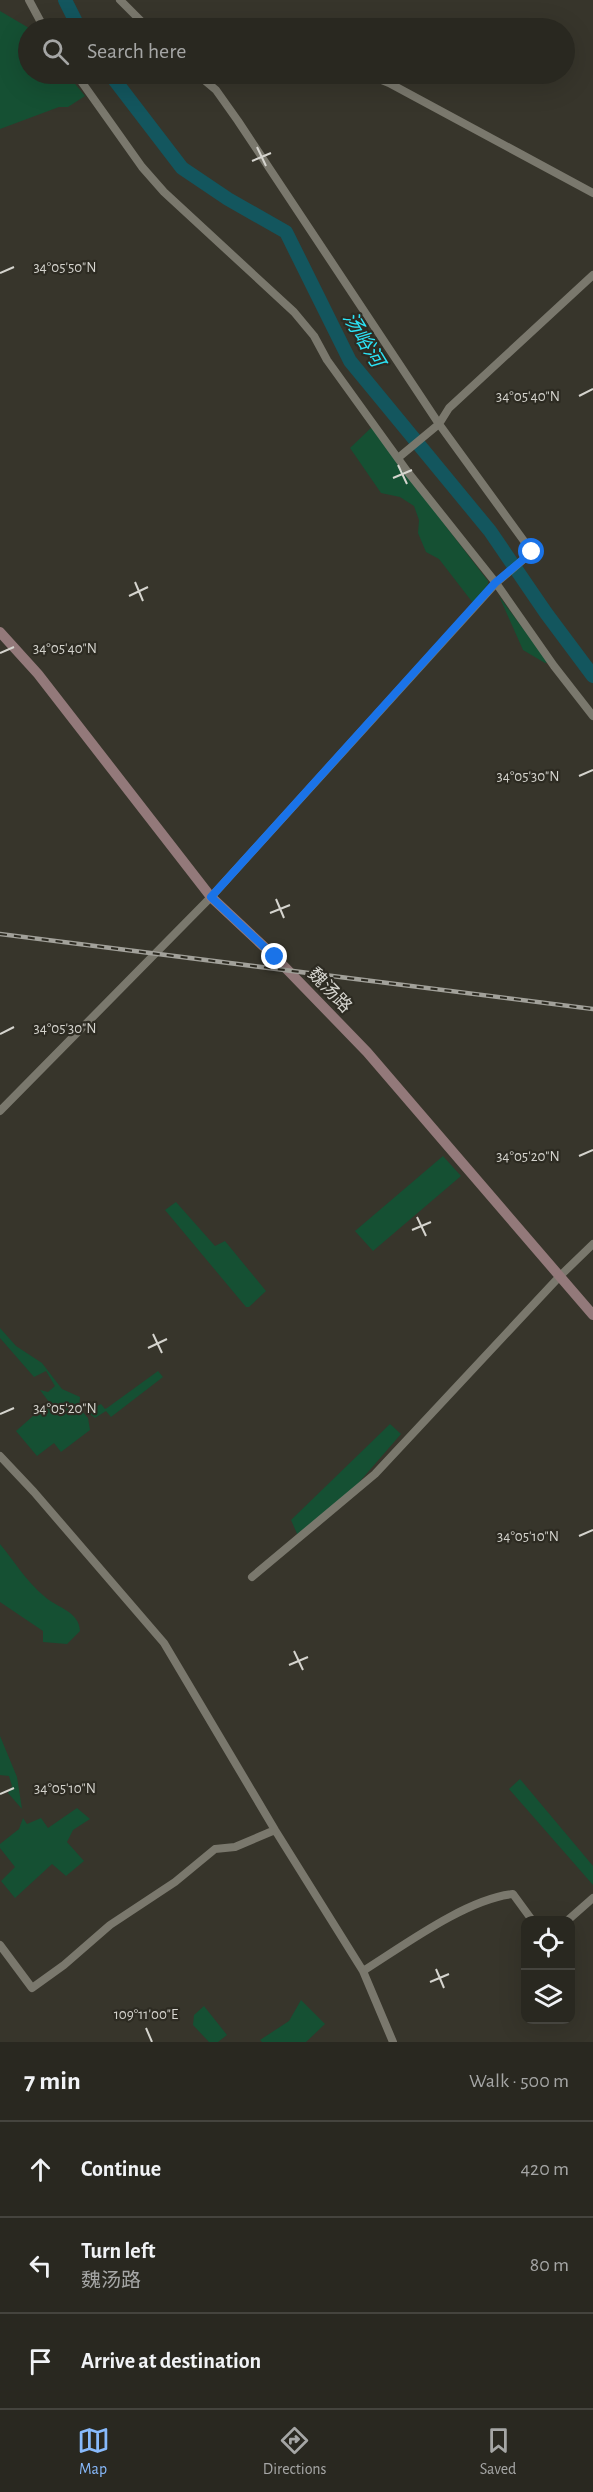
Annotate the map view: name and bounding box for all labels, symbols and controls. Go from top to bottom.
search box [18,18,575,84]
icon: search [39,35,72,68]
text: Search here [87,40,186,62]
text: 34°05'50"N [33,260,97,275]
water label: 汤峪河 [339,308,390,374]
text: 34°05'40"N [496,389,560,404]
route start [518,538,544,564]
text: 34°05'40"N [33,641,97,656]
text: 34°05'30"N [496,769,560,784]
route end [261,943,287,969]
street label: 魏汤路 [304,964,356,1016]
text: 34°05'30"N [33,1021,97,1036]
text: 34°05'20"N [496,1149,560,1164]
text: 34°05'20"N [33,1401,97,1416]
text: 34°05'10"N [497,1529,559,1544]
text: 34°05'10"N [34,1781,96,1796]
map controls [521,1916,575,2024]
button: locate [521,1916,575,1970]
button: layers [521,1970,575,2024]
text: 109°11'00"E [114,2007,178,2022]
text: 7 min [24,2068,81,2094]
text: Walk · 500 m [469,2071,569,2091]
icon: ahead [24,2153,57,2186]
text: Continue [81,2158,161,2180]
text: 420 m [520,2159,569,2179]
text: Turn left [81,2240,155,2262]
icon: left [24,2249,57,2282]
text: 80 m [530,2255,569,2275]
text: 魏汤路 [81,2271,141,2291]
icon: arrive [24,2345,57,2378]
text: Arrive at destination [81,2350,261,2372]
tab: Map [77,2424,110,2479]
tab: Directions [263,2424,327,2479]
tab: Saved [480,2424,516,2479]

